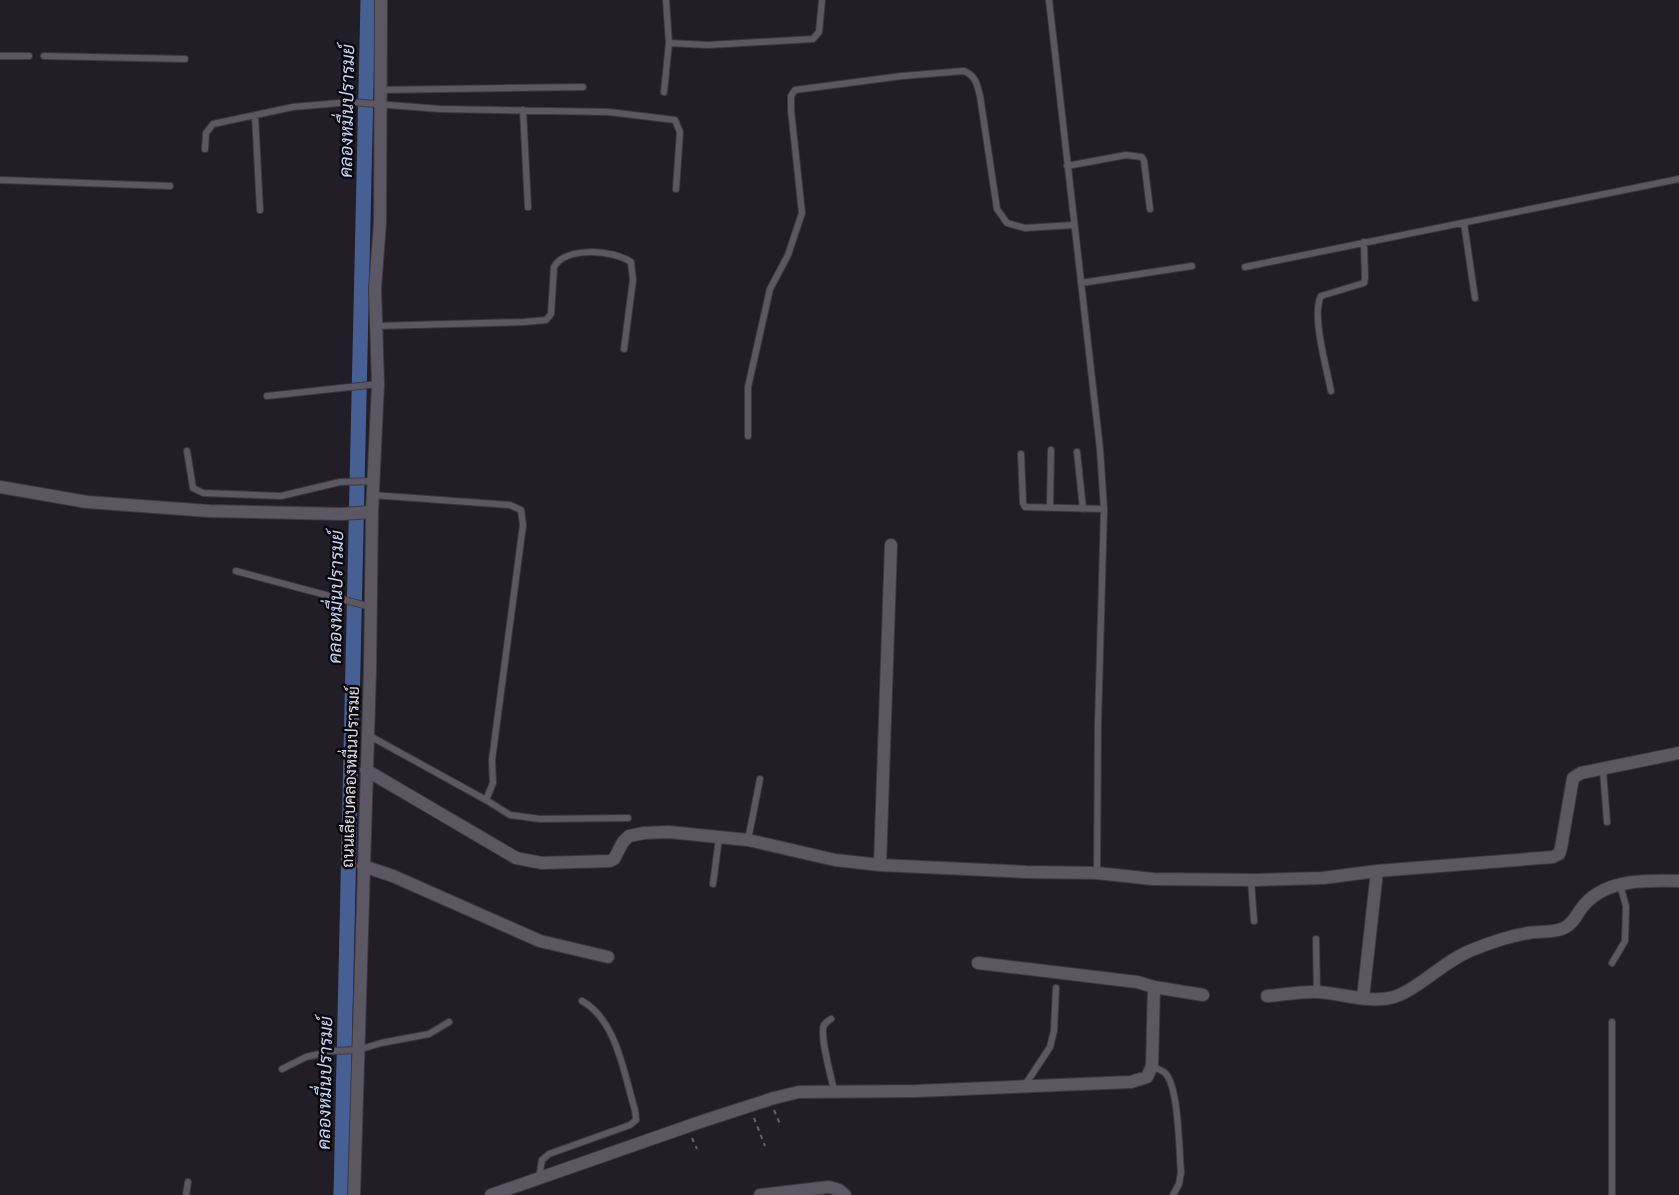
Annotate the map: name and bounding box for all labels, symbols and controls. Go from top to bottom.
water label: คลองหมื่นปรารมย์ [330,41,357,178]
water label: คลองหมื่นปรารมย์ [319,527,346,664]
street label: ถนนเลียบคลองหมื่นปรารมย์ [333,686,362,868]
water label: คลองหมื่นปรารมย์ [308,1013,335,1150]

